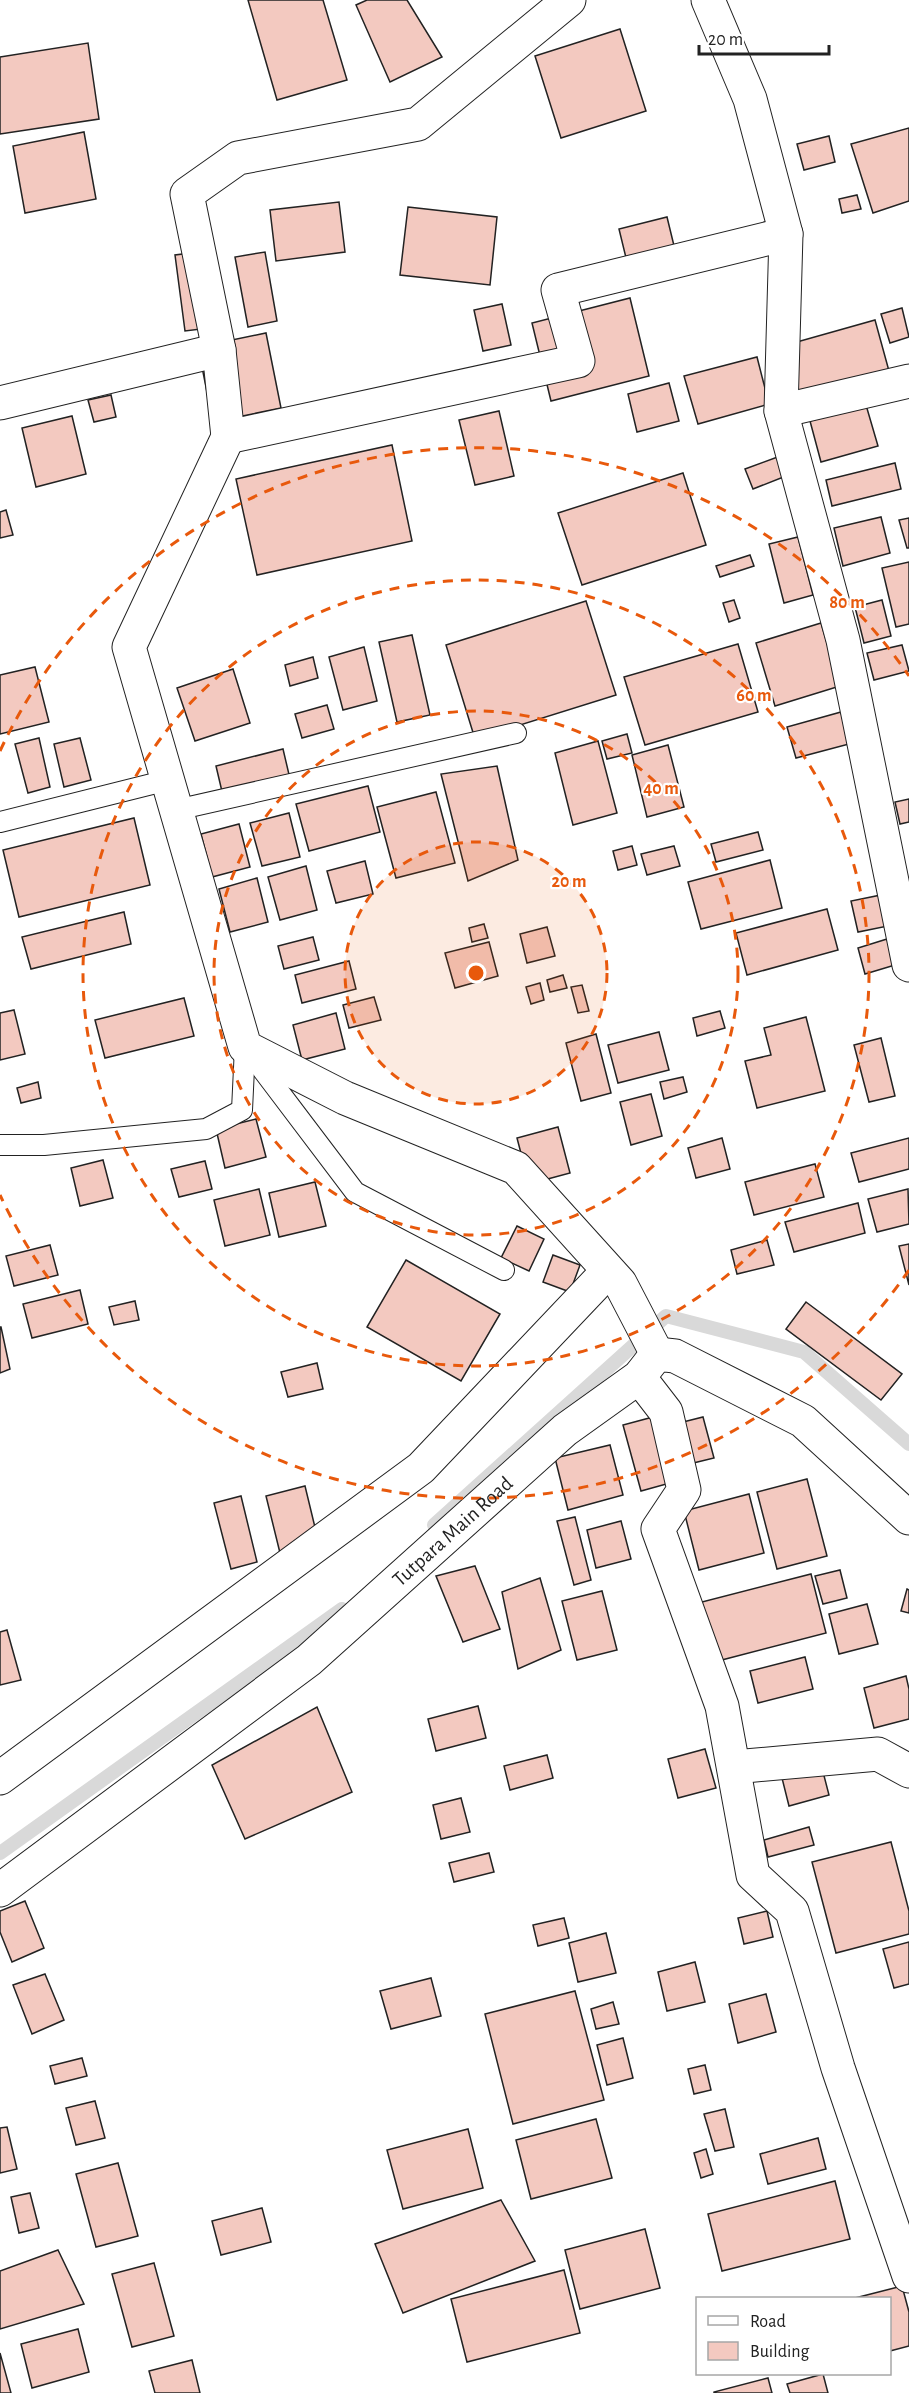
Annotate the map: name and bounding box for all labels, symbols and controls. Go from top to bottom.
scale bar [699,18,830,56]
text: 20 m [708,31,743,49]
text: 80 m [829,594,865,612]
text: 60 m [736,687,772,705]
text: 40 m [643,780,679,798]
text: 20 m [551,873,587,891]
centre of rings [466,963,486,983]
street label: Tutpara Main Road [389,1472,517,1591]
legend [696,2297,891,2375]
text: Road [750,2313,786,2331]
text: Building [750,2343,810,2361]

